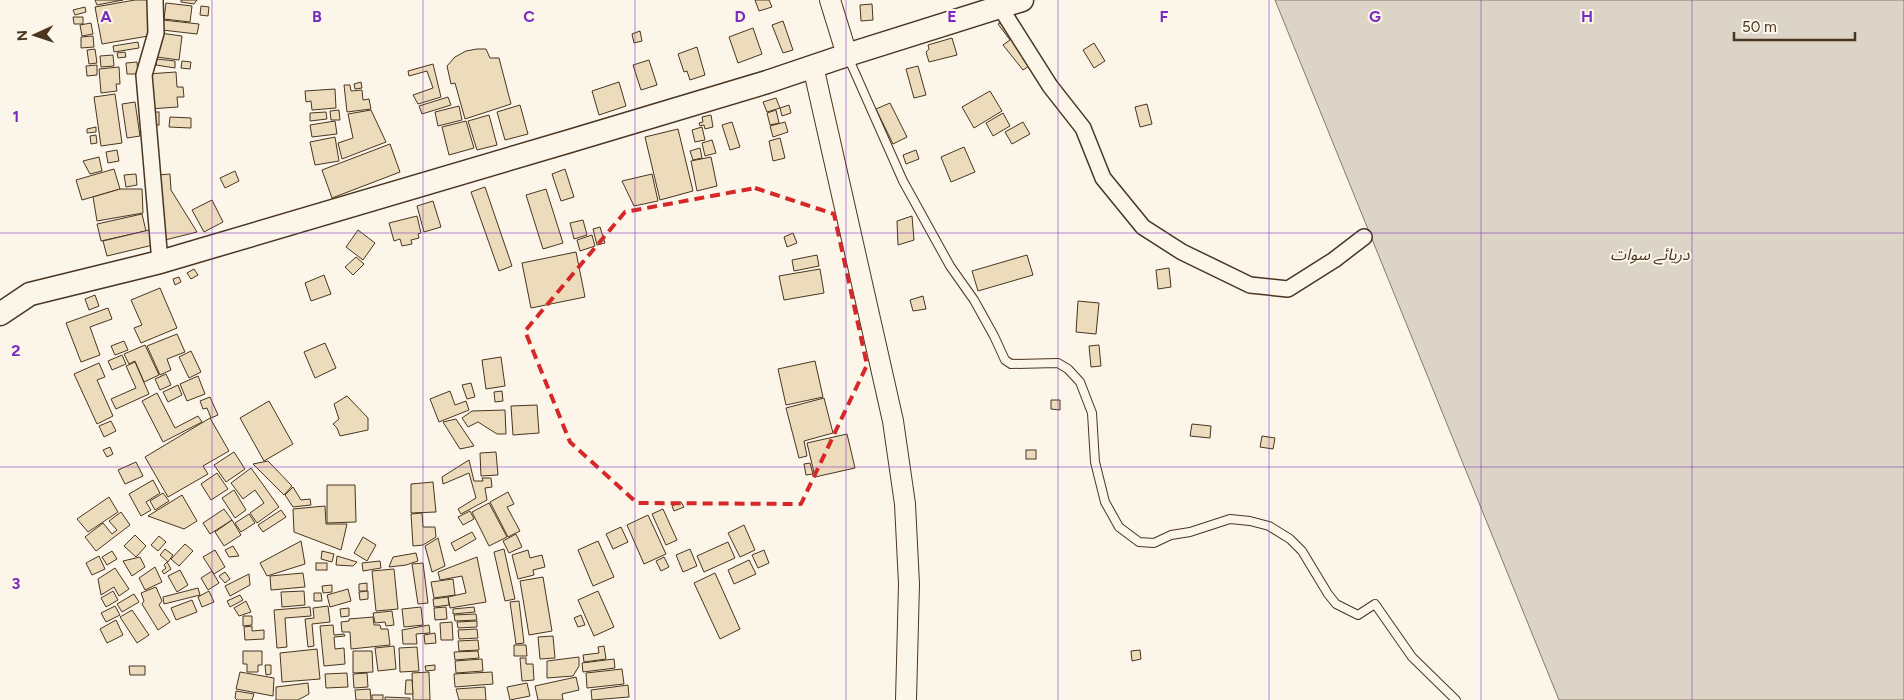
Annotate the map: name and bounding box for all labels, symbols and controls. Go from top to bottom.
text: A [100,7,112,26]
text: B [312,7,322,26]
text: C [523,7,535,26]
text: D [734,7,746,26]
text: E [947,7,957,26]
text: F [1160,7,1169,26]
text: G [1369,7,1381,26]
text: H [1581,7,1593,26]
north arrow [10,10,60,60]
scale bar [1734,10,1855,42]
text: 50 m [1742,18,1777,36]
text: N [14,30,31,42]
text: 1 [13,107,19,126]
water label: دریائے سوات [1610,245,1690,265]
text: 2 [11,341,21,360]
text: 3 [12,574,21,593]

